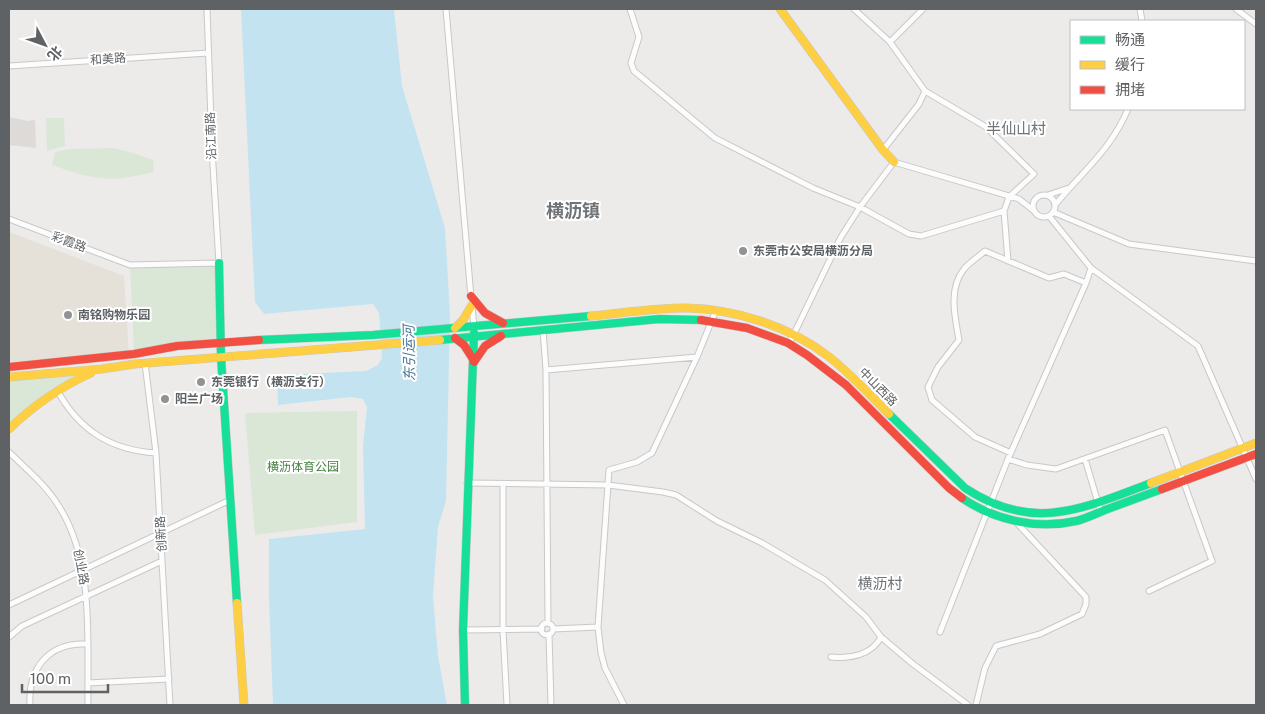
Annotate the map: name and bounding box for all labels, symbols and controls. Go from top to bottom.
north arrow [20,20,70,70]
legend [1070,20,1245,110]
text: 畅通 [1115,31,1145,48]
text: 北 [44,43,65,64]
street label: 和美路 [90,51,126,67]
text: 缓行 [1115,56,1145,73]
text: 拥堵 [1115,81,1145,98]
street label: 沿江南路 [203,112,219,160]
district label: 半仙山村 [986,120,1046,137]
district label: 横沥镇 [546,200,600,221]
street label: 彩霞路 [50,229,88,255]
place label: 东莞市公安局横沥分局 [753,244,873,258]
marker: 东莞市公安局横沥分局 [737,245,749,257]
place label: 南铭购物乐园 [78,308,150,322]
marker: 南铭购物乐园 [62,309,74,321]
water label: 东引运河 [400,322,417,381]
street label: 中山西路 [856,365,900,409]
place label: 东莞银行（横沥支行） [211,375,331,389]
marker: 东莞银行（横沥支行） [195,376,207,388]
place label: 阳兰广场 [175,392,223,406]
marker: 阳兰广场 [159,393,171,405]
park label: 横沥体育公园 [267,460,339,474]
street label: 创新路 [153,516,169,552]
street label: 创业路 [71,548,91,586]
district label: 横沥村 [857,575,903,592]
scale bar [22,662,109,694]
text: 100 m [30,670,71,687]

